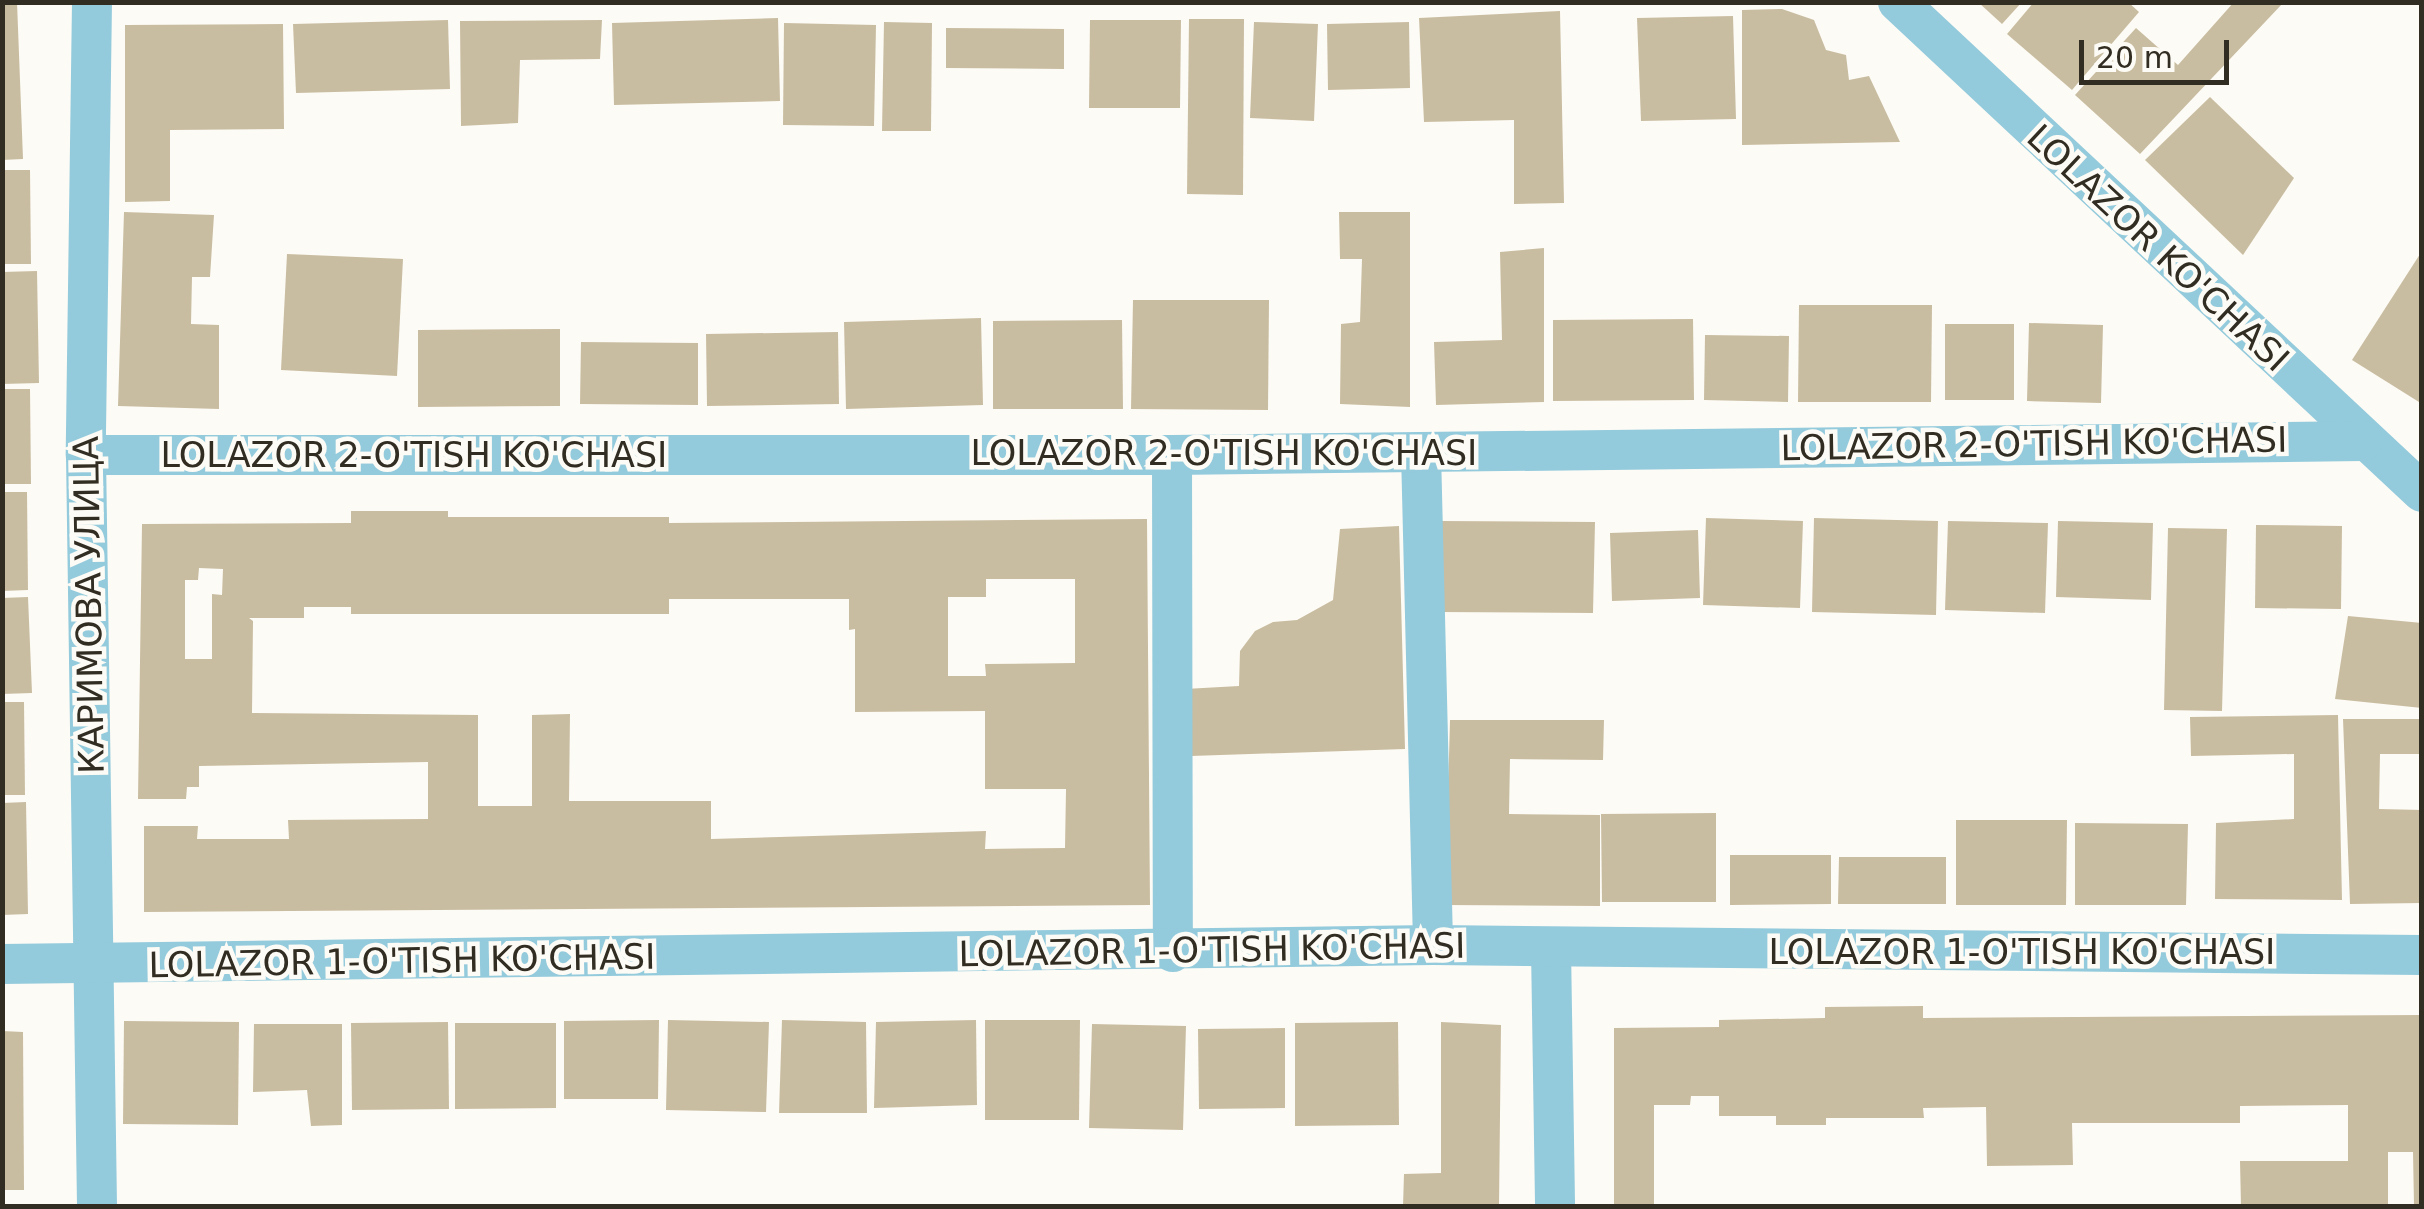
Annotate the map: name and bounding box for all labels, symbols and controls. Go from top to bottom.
scale bar [2084,20,2234,82]
text: 20 m [2096,40,2173,75]
street label: LOLAZOR KO'CHASI [2018,116,2298,380]
street label: LOLAZOR 2-O'TISH KO'CHASI [1780,419,2288,469]
street label: LOLAZOR 2-O'TISH KO'CHASI [971,432,1477,474]
street label: LOLAZOR 2-O'TISH KO'CHASI [161,434,667,476]
street label: КАРИМОВА УЛИЦА [65,436,113,774]
street label: LOLAZOR 1-O'TISH KO'CHASI [958,925,1466,975]
street label: LOLAZOR 1-O'TISH KO'CHASI [1769,931,2275,973]
street label: LOLAZOR 1-O'TISH KO'CHASI [148,936,656,986]

